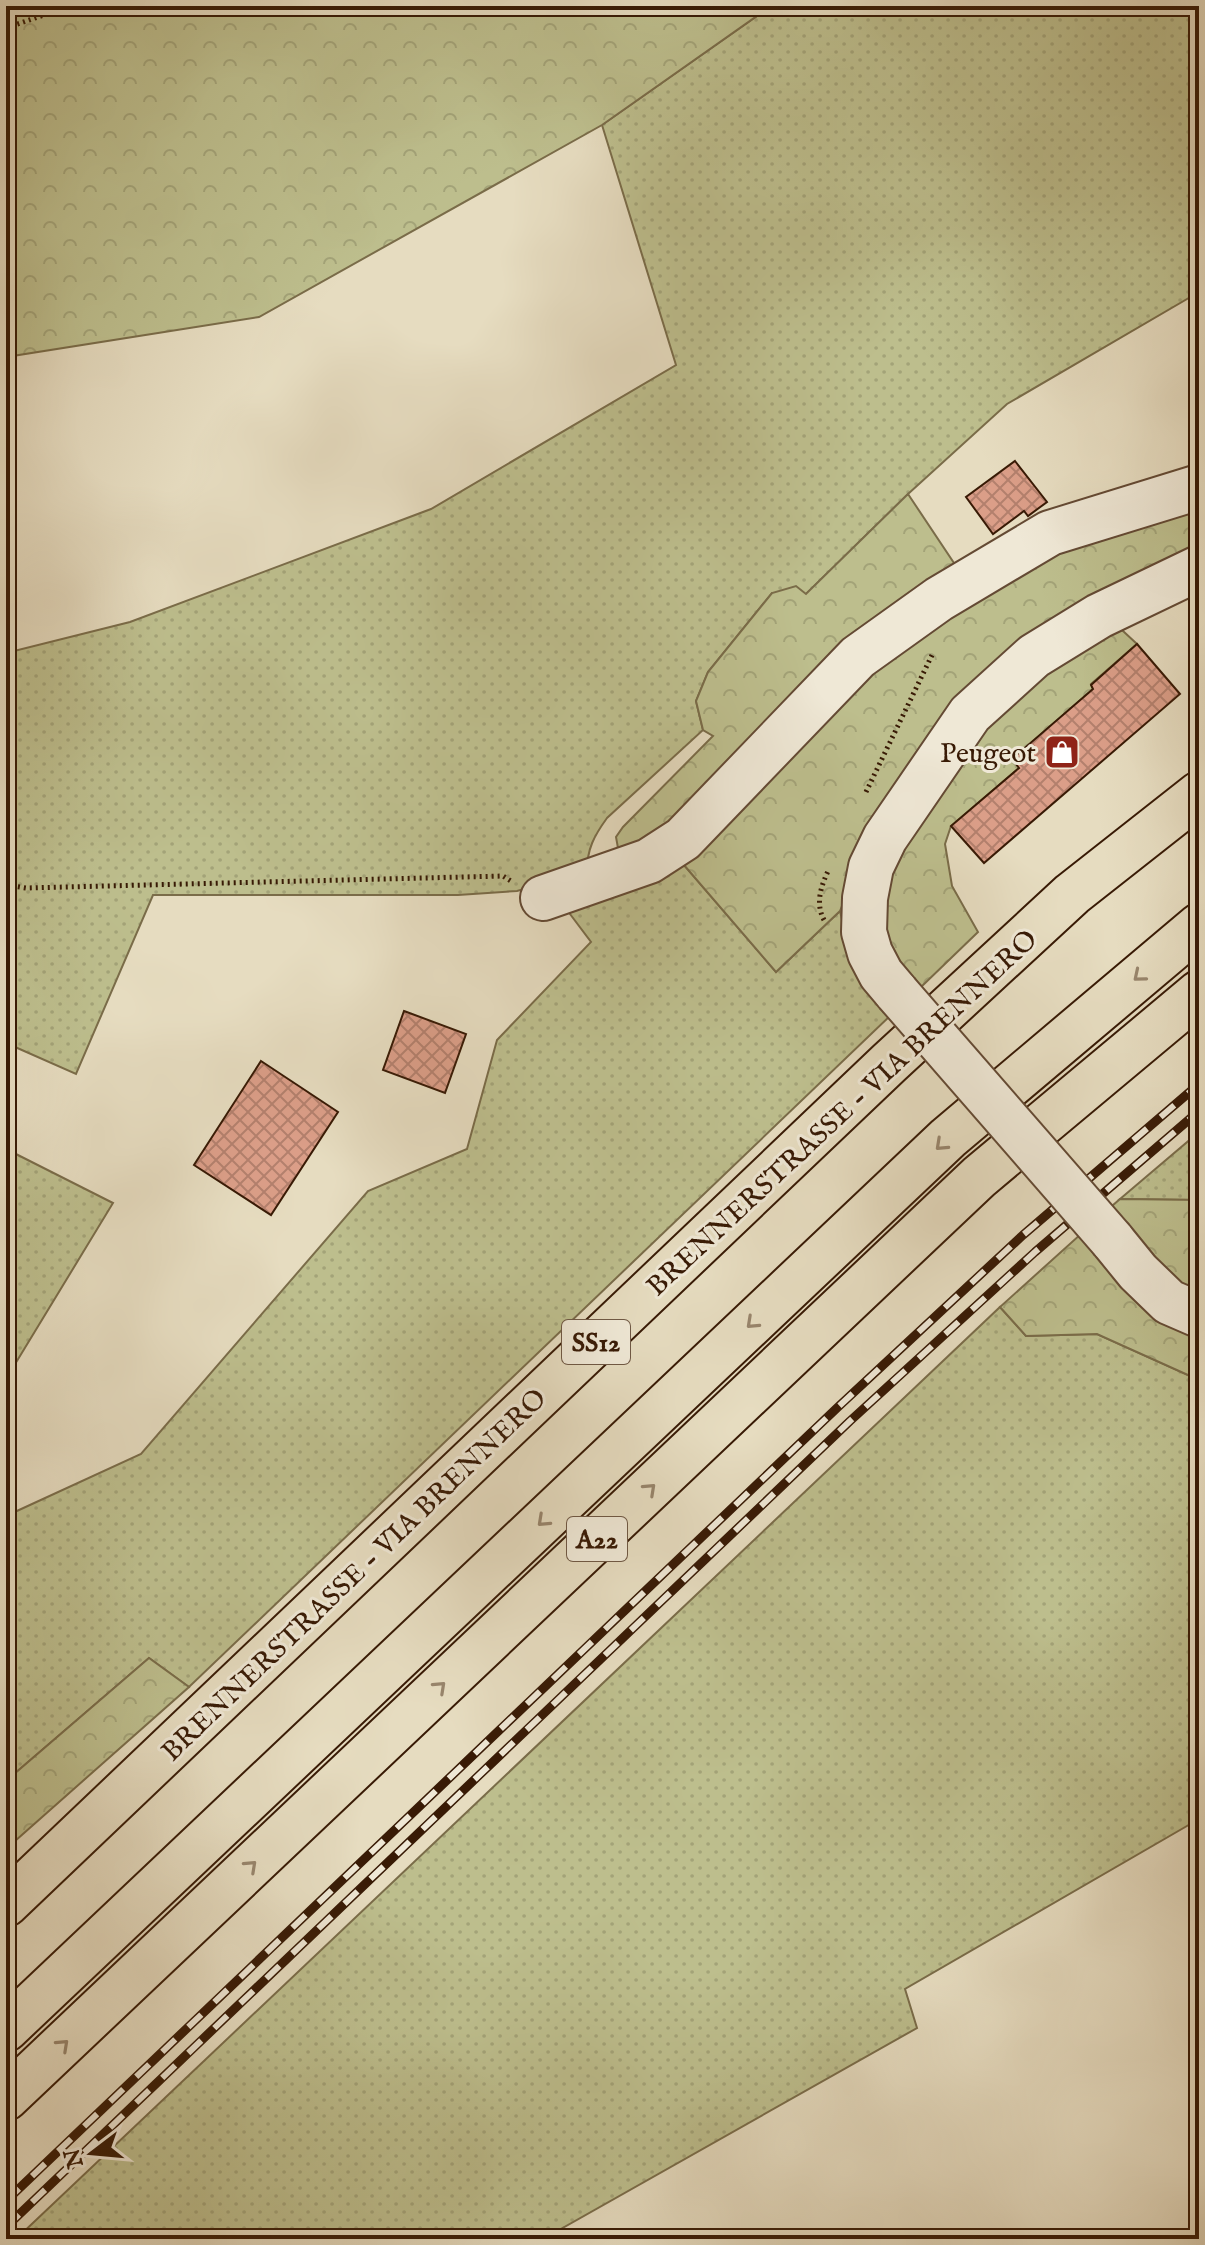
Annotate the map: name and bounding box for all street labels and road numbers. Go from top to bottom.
street label: BRENNERSTRASSE - VIA BRENNERO [640,923,1046,1305]
road number: SS12 [562,1320,630,1364]
street label: BRENNERSTRASSE - VIA BRENNERO [155,1382,555,1770]
road number: A22 [567,1517,627,1561]

